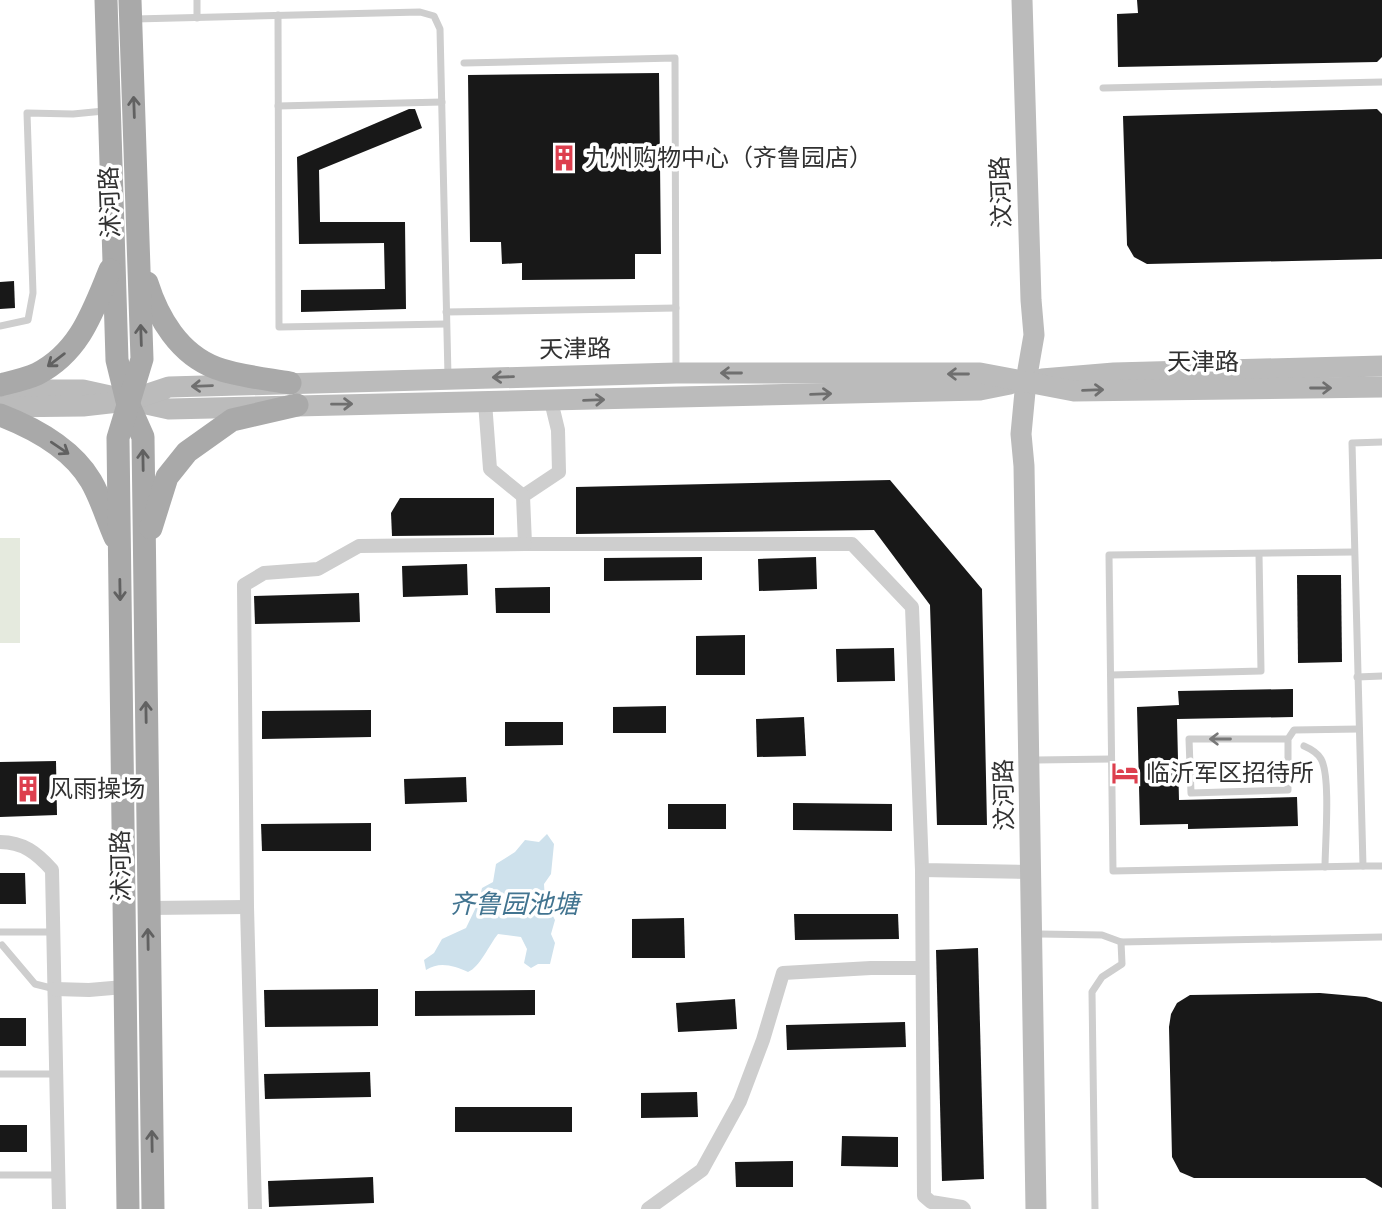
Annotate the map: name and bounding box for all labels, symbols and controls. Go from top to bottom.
one-way arrow [127,96,140,119]
building icon: 九州购物中心（齐鲁园店） [549,143,579,173]
place label: 九州购物中心（齐鲁园店） [585,143,873,172]
street label: 汶河路 [985,156,1016,229]
street label: 沭河路 [94,166,125,239]
one-way arrow [134,324,148,347]
street label: 天津路 [539,333,611,364]
street label: 天津路 [1167,347,1239,376]
one-way arrow [47,352,65,367]
one-way arrow [719,366,742,380]
one-way arrow [947,367,970,381]
one-way arrow [492,370,515,384]
one-way arrow [191,379,214,393]
one-way arrow [1309,381,1332,395]
one-way arrow [1081,384,1104,397]
one-way arrow [809,387,832,400]
one-way arrow [582,394,605,407]
one-way arrow [330,398,353,411]
one-way arrow [49,441,69,455]
one-way arrow [136,448,150,471]
one-way arrow [113,578,127,601]
one-way arrow [139,700,153,723]
one-way arrow [1208,732,1231,746]
hotel icon: 临沂军区招待所 [1110,758,1140,788]
place label: 临沂军区招待所 [1146,758,1314,787]
street label: 汶河路 [988,759,1019,831]
building icon: 风雨操场 [13,774,43,804]
place label: 风雨操场 [49,774,145,803]
street label: 沭河路 [105,830,136,902]
water label: 齐鲁园池塘 [449,888,583,920]
one-way arrow [141,928,155,951]
one-way arrow [145,1130,158,1153]

